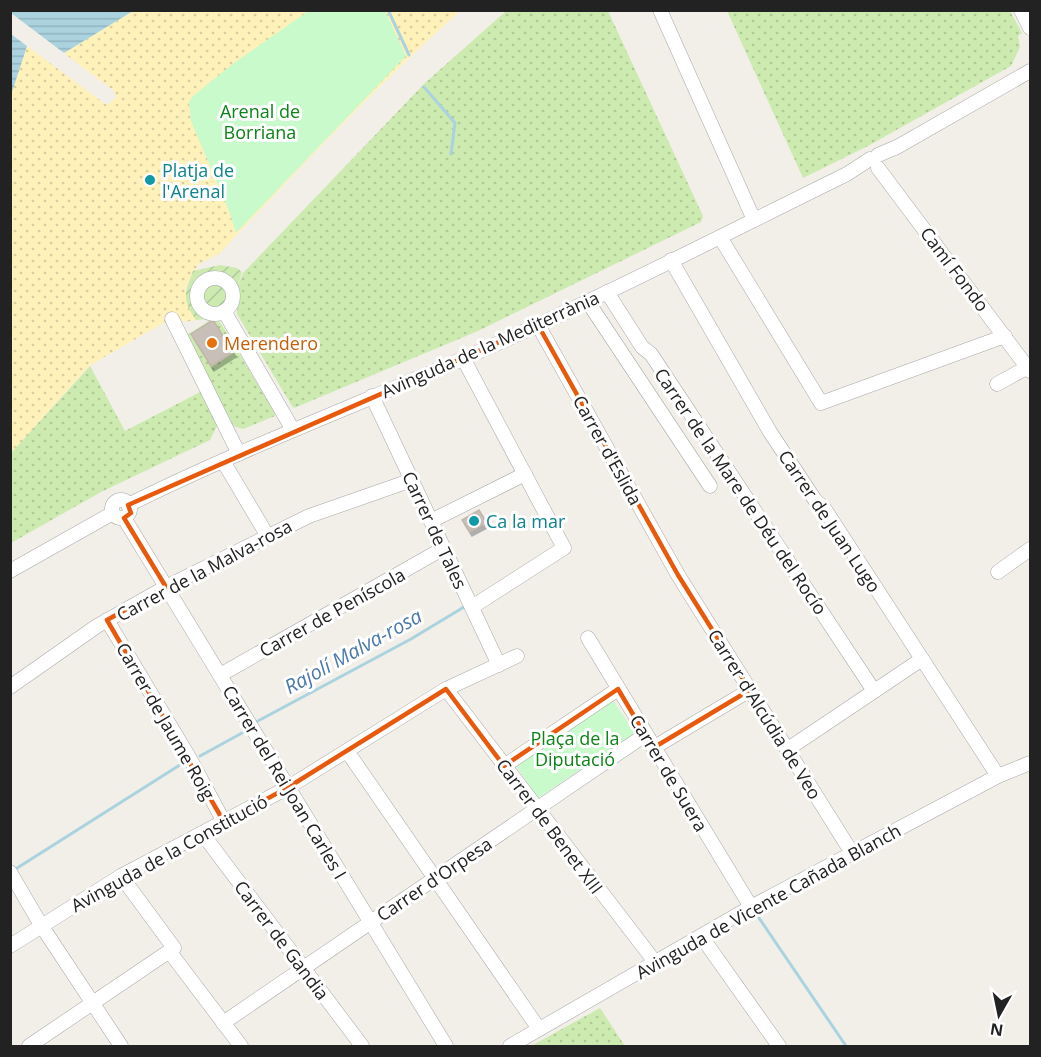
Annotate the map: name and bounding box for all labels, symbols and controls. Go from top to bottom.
park label: Arenal de Borriana [220,99,300,144]
place label: Platja de l'Arenal [162,158,234,203]
marker: Platja de l'Arenal [143,173,157,187]
street label: Camí Fondo [915,222,995,316]
street label: Avinguda de la Mediterrània [377,285,603,403]
place label: Merendero [224,331,318,355]
marker: Merendero [205,336,219,350]
street label: Carrer de la Mare de Déu del Rocío [649,363,833,619]
street label: Carrer d'Eslida [568,391,648,509]
street label: Carrer de Juan Lugo [773,445,887,597]
street label: Carrer de Tales [397,467,473,593]
place label: Ca la mar [486,509,566,533]
street label: Carrer de la Malva-rosa [112,514,296,626]
marker: Ca la mar [467,514,481,528]
street label: Carrer de Peníscola [255,562,409,662]
water label: Rajolí Malva-rosa [279,602,427,700]
street label: Carrer d'Alcúdia de Veo [703,624,827,804]
street label: Carrer de Jaume Roig [111,638,221,804]
street label: Carrer del Rei Joan Carles I [218,681,352,883]
street label: Carrer de Suera [625,710,713,836]
park label: Plaça de la Diputació [530,726,620,771]
street label: Carrer de Benet XIII [491,754,609,898]
street label: Avinguda de la Constitució [66,789,272,917]
street label: Avinguda de Vicente Cañada Blanch [631,818,905,984]
street label: Carrer d'Orpesa [372,832,496,926]
street label: Carrer de Gandia [229,875,335,1005]
north arrow [969,985,1029,1045]
text: N [989,1018,1005,1042]

